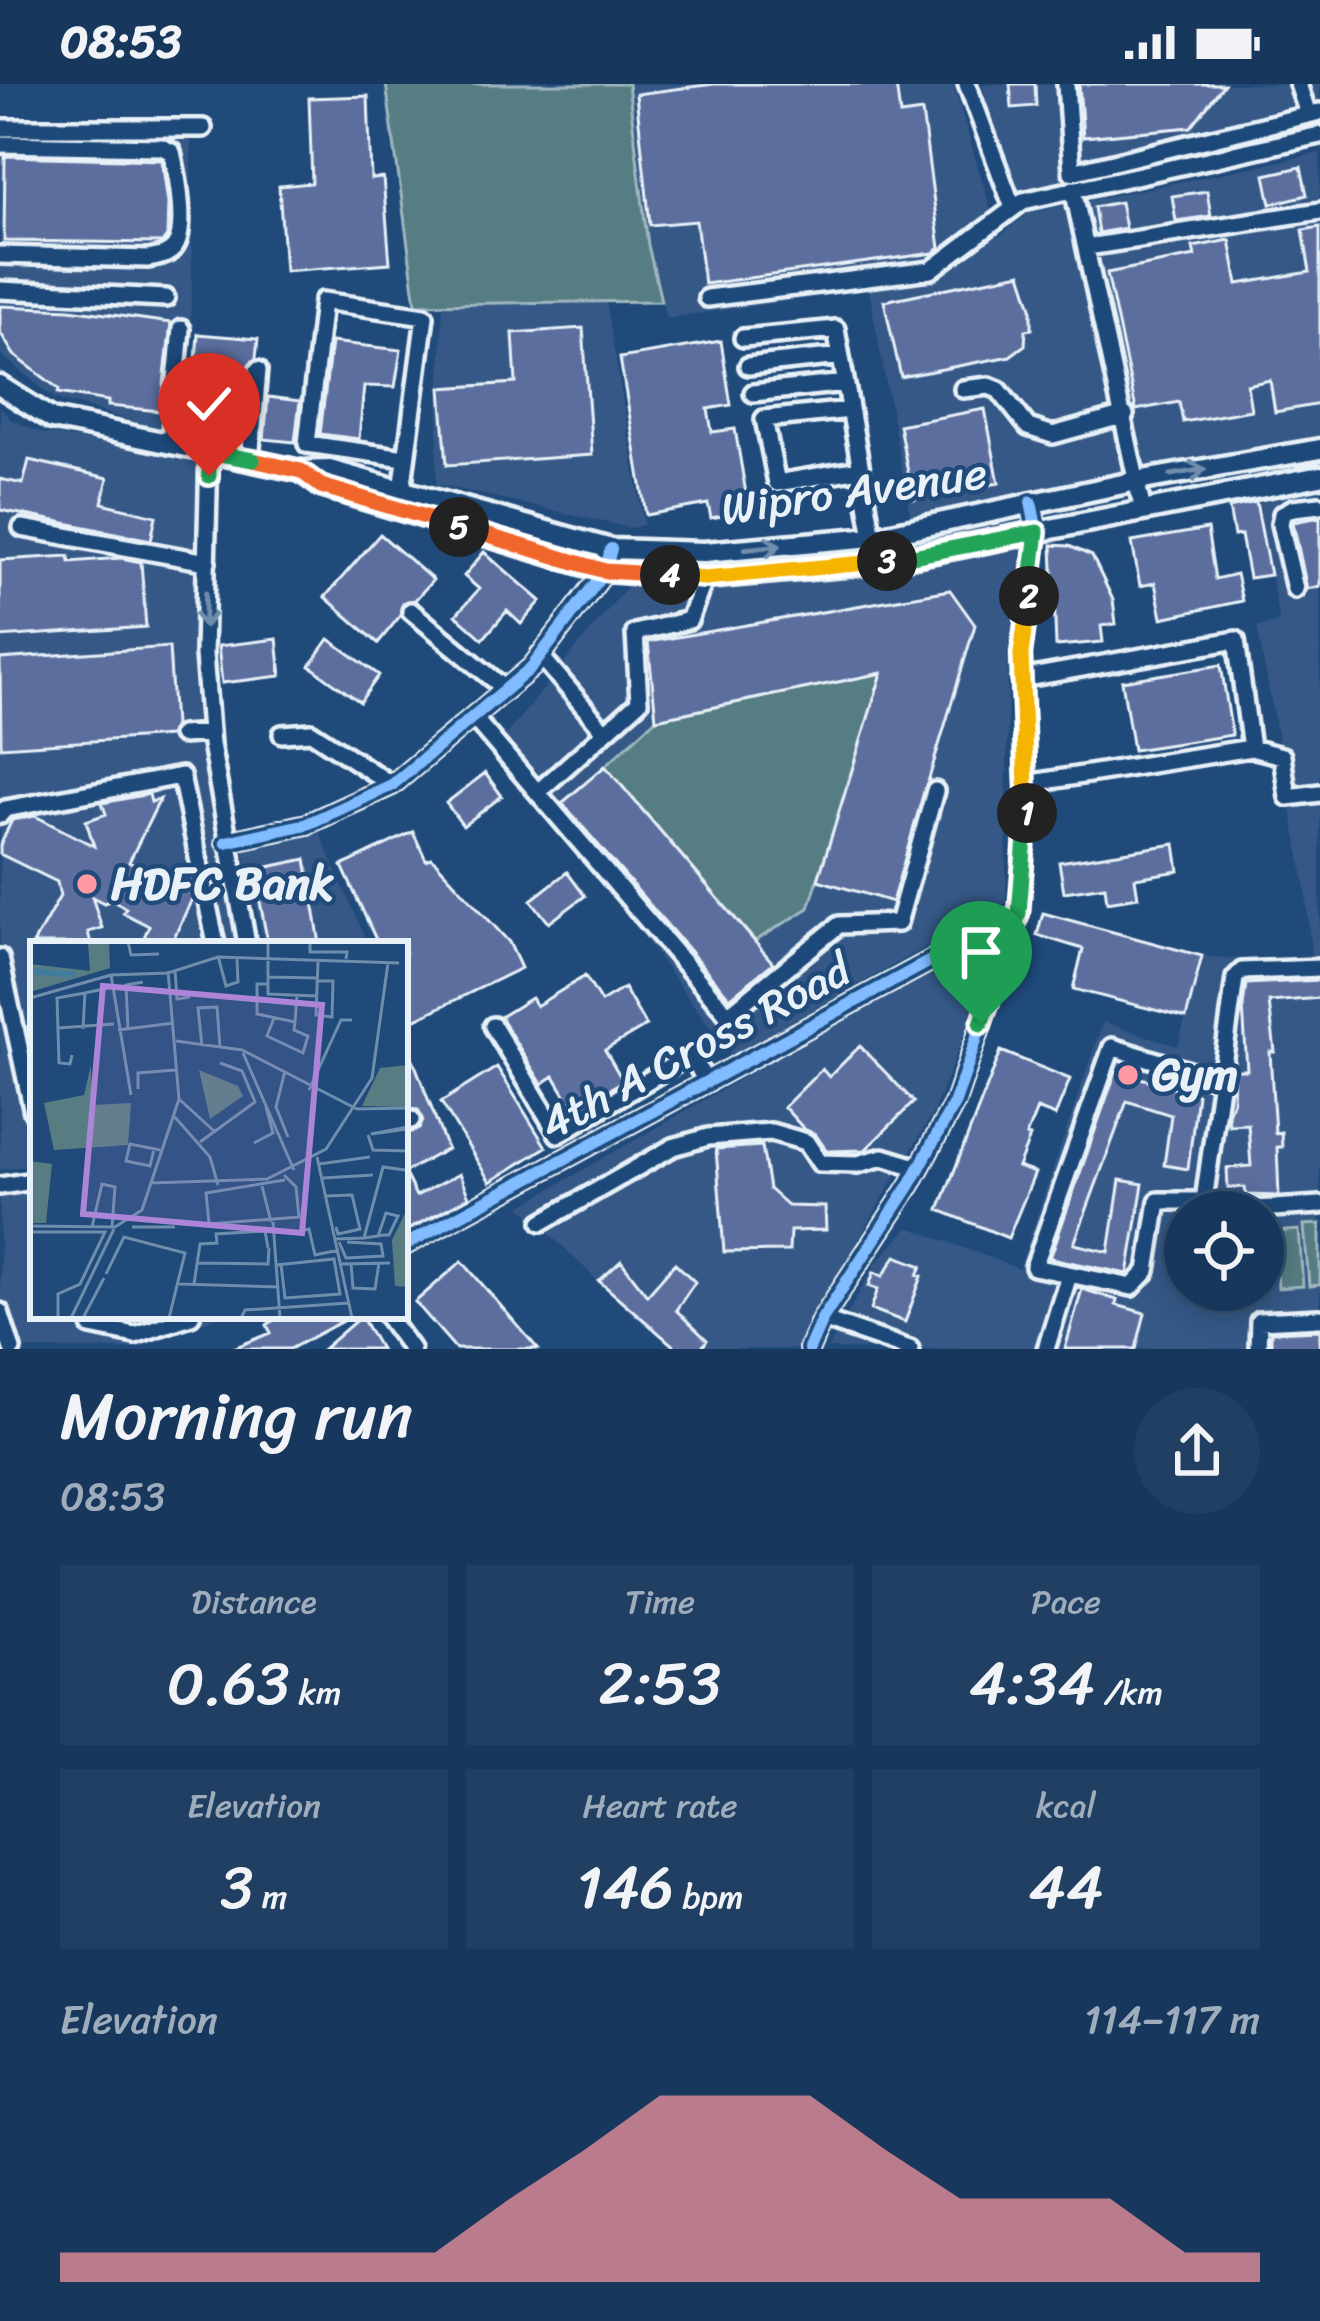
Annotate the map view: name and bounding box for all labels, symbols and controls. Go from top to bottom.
text: 08:53 [60,2,181,82]
pin [158,353,260,476]
icon: check [176,371,242,437]
street label: Wipro Avenue [716,433,992,549]
one-way arrow [1168,460,1207,482]
pin: 5 [429,497,489,557]
text: 5 [449,498,469,556]
pin: 3 [857,531,917,591]
text: 3 [878,532,896,590]
one-way arrow [743,535,782,558]
pin: 4 [640,545,700,605]
text: 4 [660,546,680,604]
pin: 2 [999,566,1059,626]
text: 2 [1019,567,1039,625]
one-way arrow [194,590,217,629]
pin: 1 [997,783,1057,843]
text: 1 [1020,784,1034,842]
place label: HDFC Bank [111,844,335,924]
marker: HDFC Bank [74,871,100,897]
pin [930,901,1032,1024]
icon: arrive [948,919,1014,985]
street label: 4th A Cross Road [525,930,868,1163]
inset map [30,941,408,1319]
place label: Gym [1152,1035,1238,1115]
marker: Gym [1115,1062,1141,1088]
map controls [1164,1191,1284,1311]
button: locate [1164,1191,1284,1311]
text: Morning run [60,1358,413,1475]
button: share [1134,1388,1260,1514]
text: 08:53 [60,1462,165,1531]
text: Distance [191,1573,317,1631]
text: Time [625,1573,695,1631]
text: Pace [1031,1573,1101,1631]
text: 0.63 [167,1631,290,1737]
text: 2:53 [599,1631,721,1737]
text: 4:34 [969,1631,1095,1737]
text: km [290,1664,341,1722]
text: /km [1095,1664,1163,1722]
text: Elevation [187,1777,321,1835]
text: Heart rate [583,1777,737,1835]
text: kcal [1036,1777,1096,1835]
text: 3 [221,1835,254,1941]
text: 146 [577,1835,674,1941]
text: 44 [1029,1835,1104,1941]
text: m [254,1868,287,1926]
text: bpm [674,1868,743,1926]
text: Elevation [60,1985,218,2054]
text: 114–117 m [1084,1985,1260,2054]

